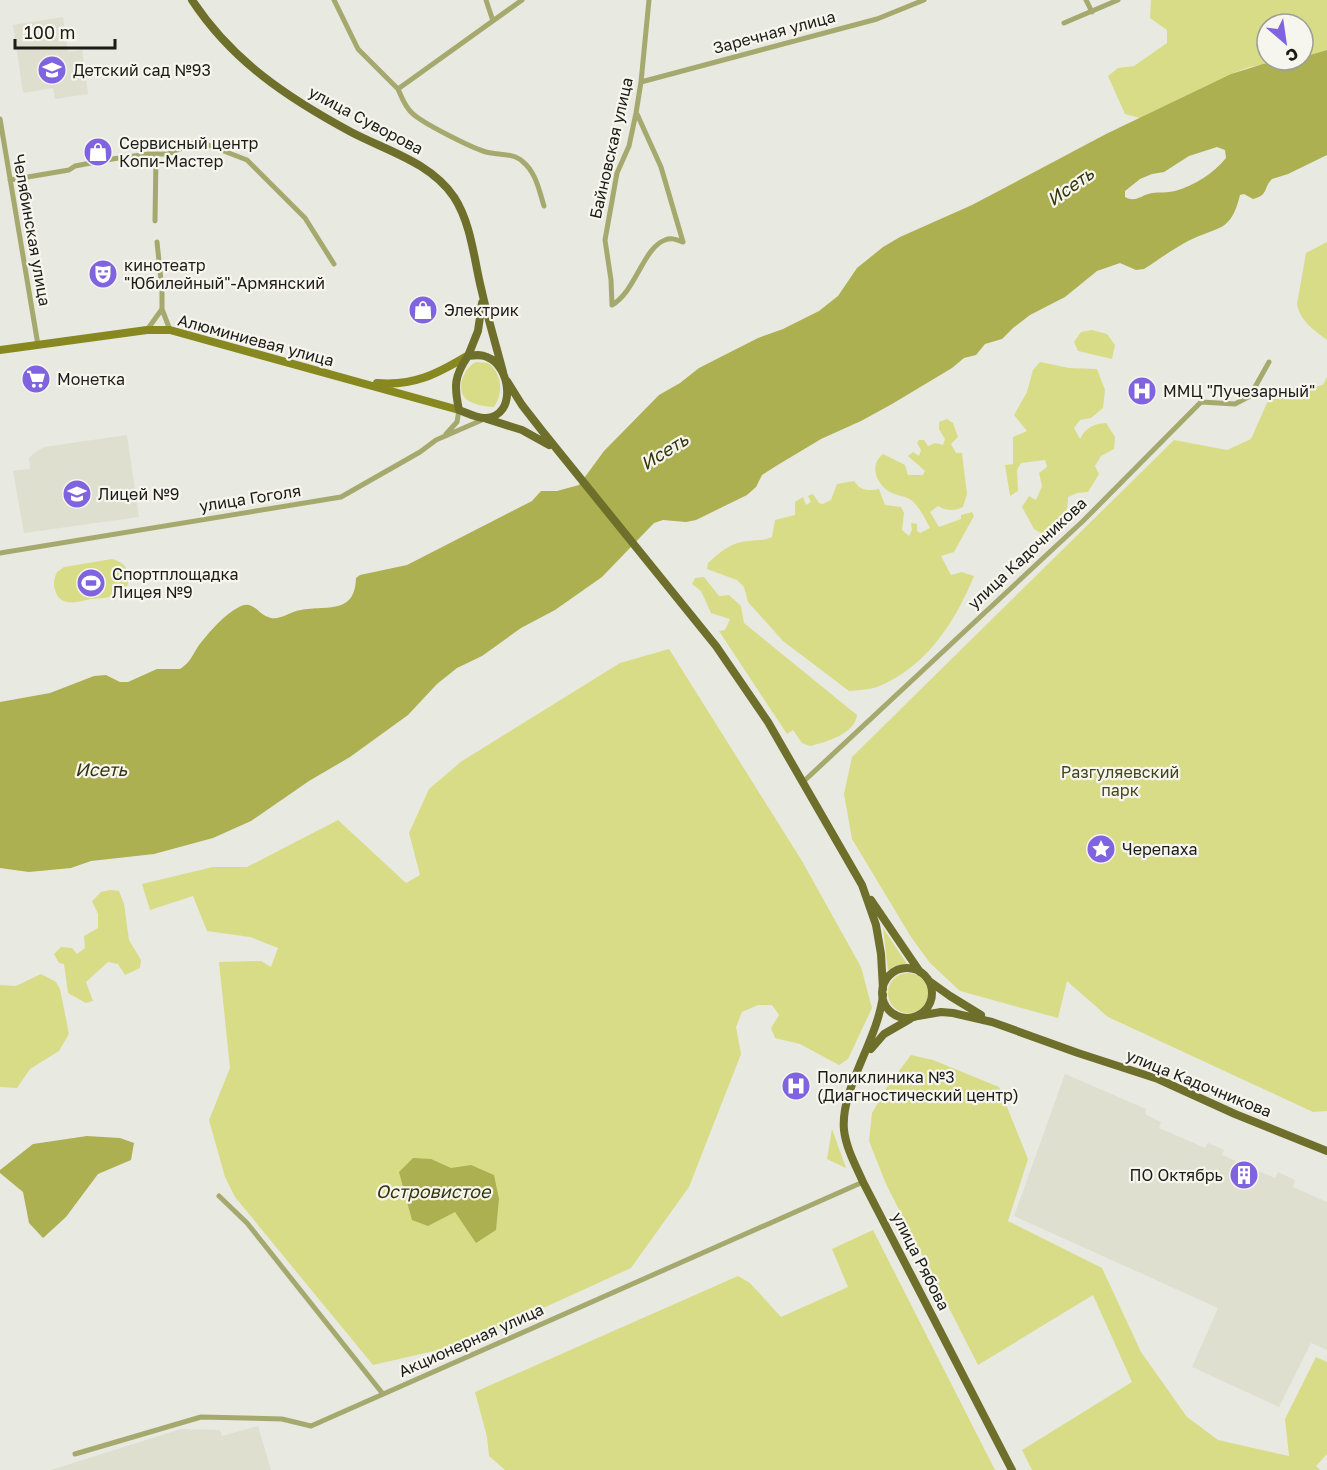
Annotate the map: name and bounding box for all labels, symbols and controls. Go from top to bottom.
street label: Заречная улица [711,6,837,58]
scale bar [15,12,116,50]
north arrow [1255,12,1315,72]
text: 100 m [24,21,75,43]
text: С [1282,44,1302,67]
school or university icon: Детский сад №93 [36,54,68,86]
place label: Детский сад №93 [73,60,211,80]
street label: Байновская улица [585,75,637,221]
street label: улица Суворова [305,81,427,159]
place label: Сервисный центр Копи-Мастер [119,133,259,171]
shop icon: Сервисный центр Копи-Мастер [82,136,114,168]
street label: Челябинская улица [9,152,55,308]
water label: Исеть [1042,162,1098,210]
place label: кинотеатр "Юбилейный"-Армянский [124,255,325,293]
theatre icon: кинотеатр "Юбилейный"-Армянский [87,258,119,290]
shop icon: Электрик [407,294,439,326]
place label: Электрик [444,300,519,320]
street label: Алюминиевая улица [176,310,336,370]
supermarket icon: Монетка [20,363,52,395]
place label: Монетка [57,369,125,389]
hospital icon: ММЦ "Лучезарный" [1126,375,1158,407]
place label: ММЦ "Лучезарный" [1163,381,1315,401]
water label: Исеть [636,428,692,474]
school or university icon: Лицей №9 [61,478,93,510]
street label: улица Гоголя [198,480,302,516]
place label: Лицей №9 [98,484,179,504]
street label: улица Кадочникова [963,493,1091,613]
place label: Спортплощадка Лицея №9 [112,564,239,602]
sports icon: Спортплощадка Лицея №9 [75,567,107,599]
water label: Исеть [75,758,128,780]
park label: Разгуляевский парк [1061,762,1179,800]
place icon: Черепаха [1085,833,1117,865]
place label: Черепаха [1122,839,1197,859]
street label: улица Кадочникова [1123,1045,1275,1121]
place label: Поликлиника №3 (Диагностический центр) [817,1067,1019,1105]
hospital icon: Поликлиника №3 (Диагностический центр) [780,1070,812,1102]
building icon: ПО Октябрь [1228,1159,1260,1191]
place label: ПО Октябрь [1130,1165,1223,1185]
water label: Островистое [376,1180,492,1202]
street label: улица Рябова [888,1208,954,1314]
street label: Акционерная улица [395,1299,547,1381]

